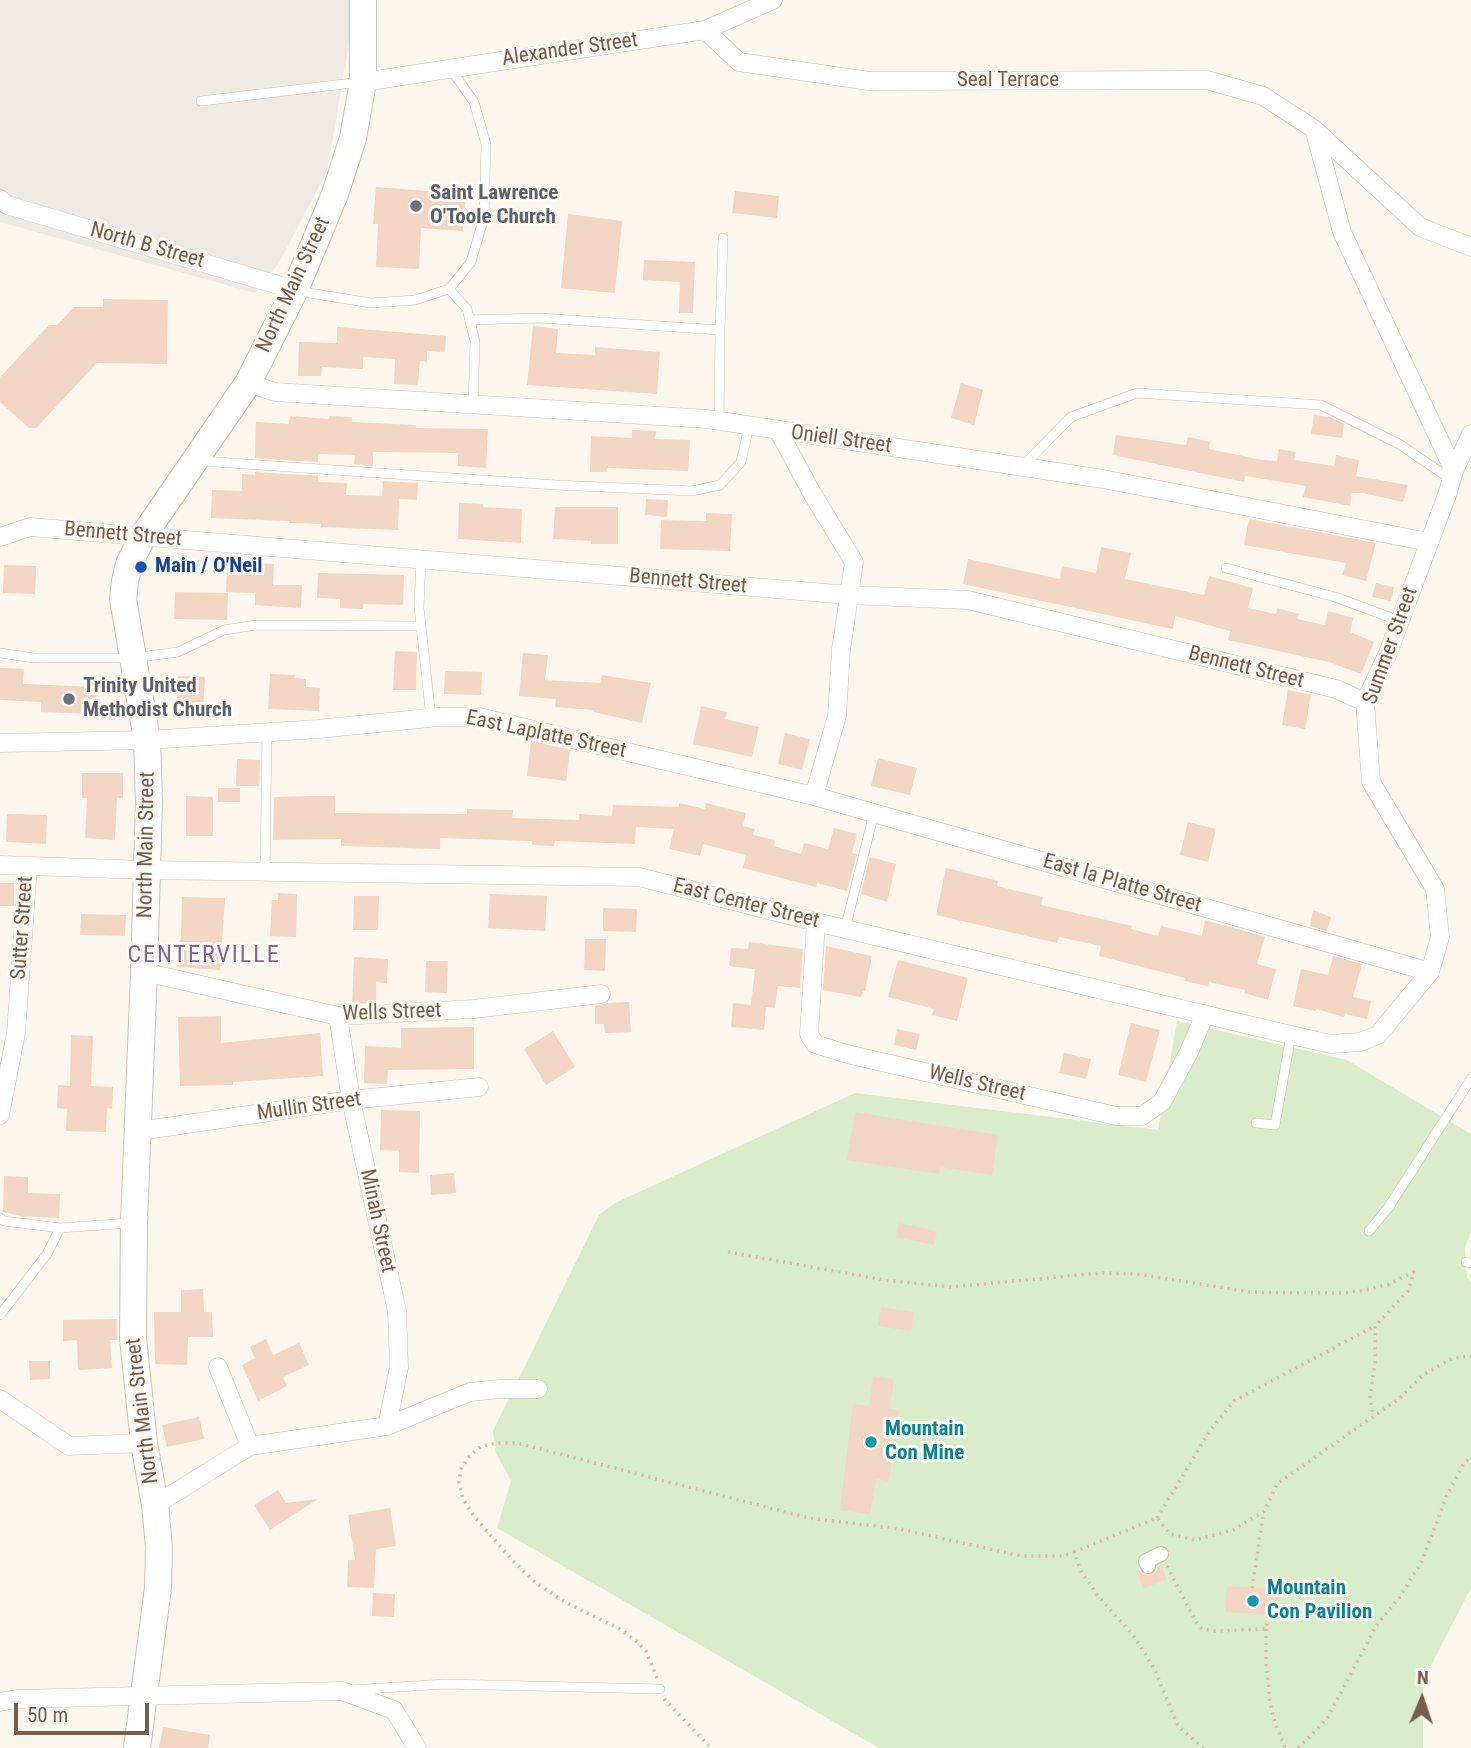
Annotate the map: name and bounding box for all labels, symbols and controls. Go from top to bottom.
street label: Alexander Street [500,28,640,72]
street label: Seal Terrace [957,68,1059,94]
place label: Saint Lawrence O'Toole Church [430,181,558,231]
marker: Saint Lawrence O'Toole Church [408,198,424,214]
street label: North Main Street [252,213,336,357]
street label: North B Street [87,218,207,274]
street label: Oniell Street [789,420,893,460]
street label: Bennett Street [63,517,183,553]
place label: Main / O'Neil [155,554,263,580]
marker: Main / O'Neil [133,559,149,575]
street label: Bennett Street [628,564,748,600]
street label: Summer Street [1358,584,1424,708]
street label: Bennett Street [1186,642,1306,694]
place label: Trinity United Methodist Church [83,674,232,724]
marker: Trinity United Methodist Church [61,691,77,707]
street label: East Laplatte Street [464,706,628,764]
street label: North Main Street [133,772,161,918]
street label: East la Platte Street [1040,849,1204,919]
street label: East Center Street [670,874,822,934]
street label: Sutter Street [7,875,39,981]
district label: CENTERVILLE [129,942,279,970]
street label: Wells Street [342,999,442,1027]
street label: Wells Street [926,1061,1028,1107]
street label: Mullin Street [255,1087,363,1127]
street label: Minah Street [354,1167,400,1275]
street label: North Main Street [122,1337,164,1485]
place label: Mountain Con Mine [885,1417,964,1467]
marker: Mountain Con Mine [863,1434,879,1450]
place label: Mountain Con Pavilion [1267,1576,1372,1626]
marker: Mountain Con Pavilion [1245,1593,1261,1609]
north arrow [1387,1664,1457,1734]
text: N [1417,1666,1429,1689]
scale bar [18,1688,152,1732]
text: 50 m [27,1703,68,1727]

